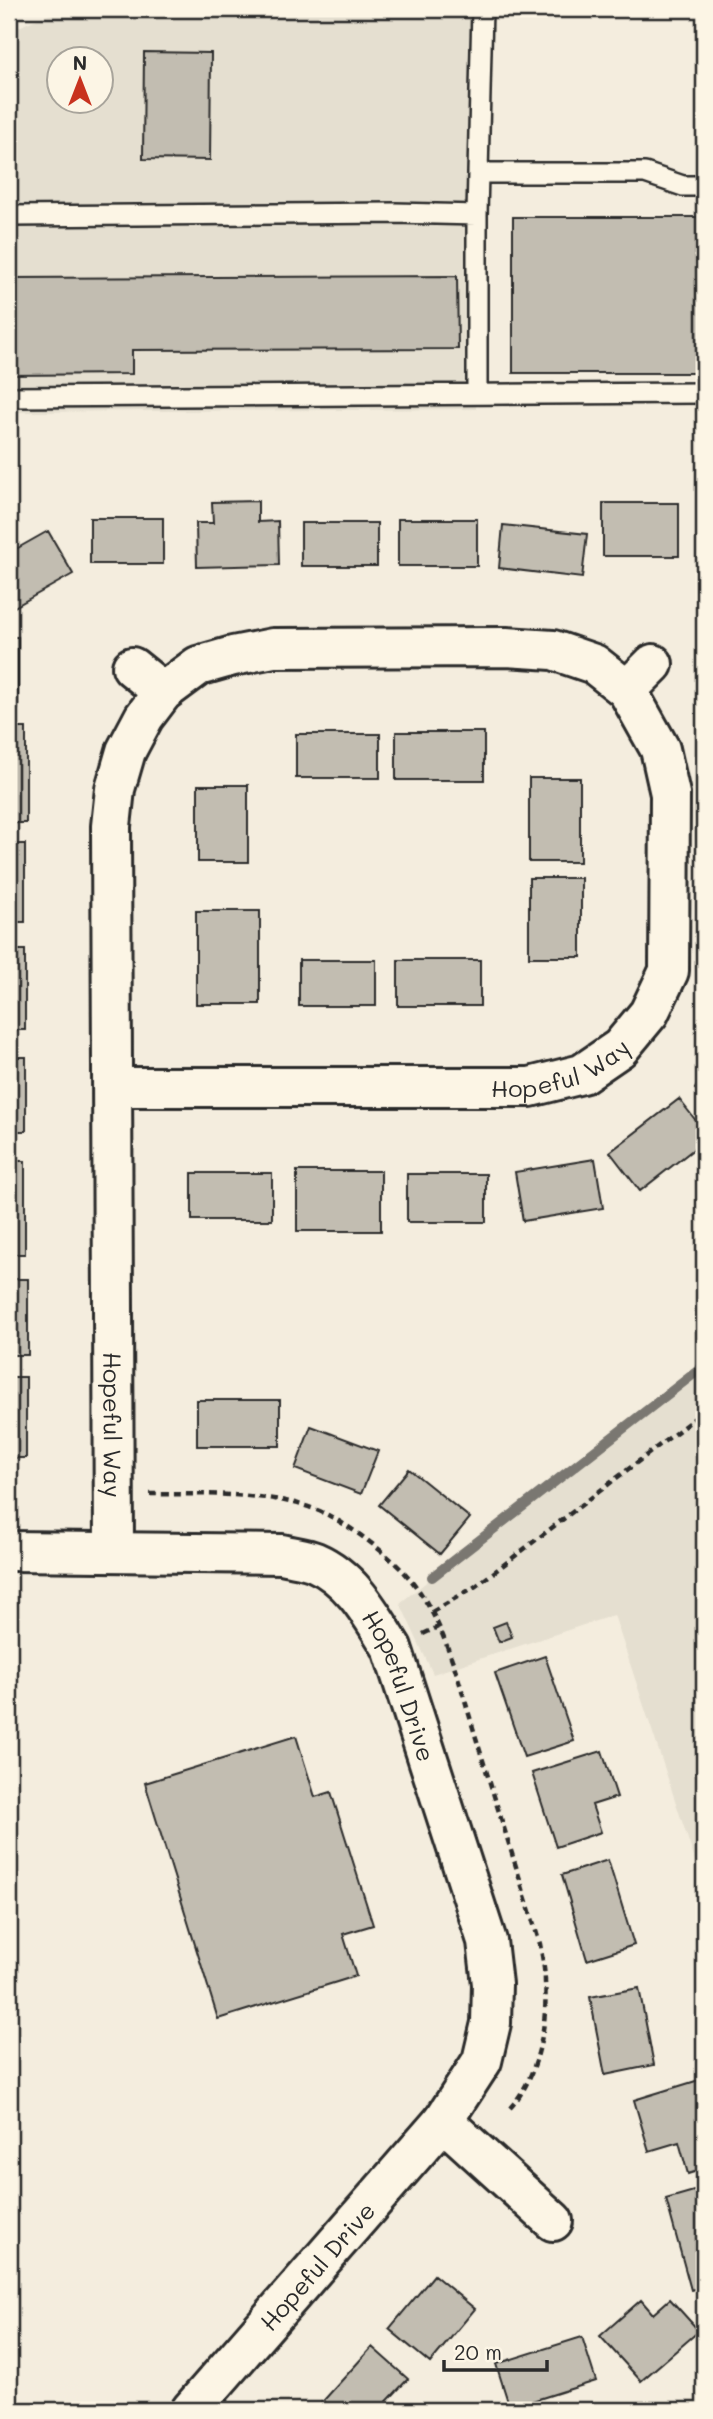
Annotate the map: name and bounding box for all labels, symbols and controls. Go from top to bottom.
north arrow [46,46,116,116]
text: N [73,50,87,75]
street label: Hopeful Way [491,1033,637,1103]
street label: Hopeful Way [98,1352,129,1498]
street label: Hopeful Drive [356,1603,443,1765]
street label: Hopeful Drive [253,2195,381,2337]
scale bar [444,2328,547,2372]
text: 20 m [454,2338,502,2365]

